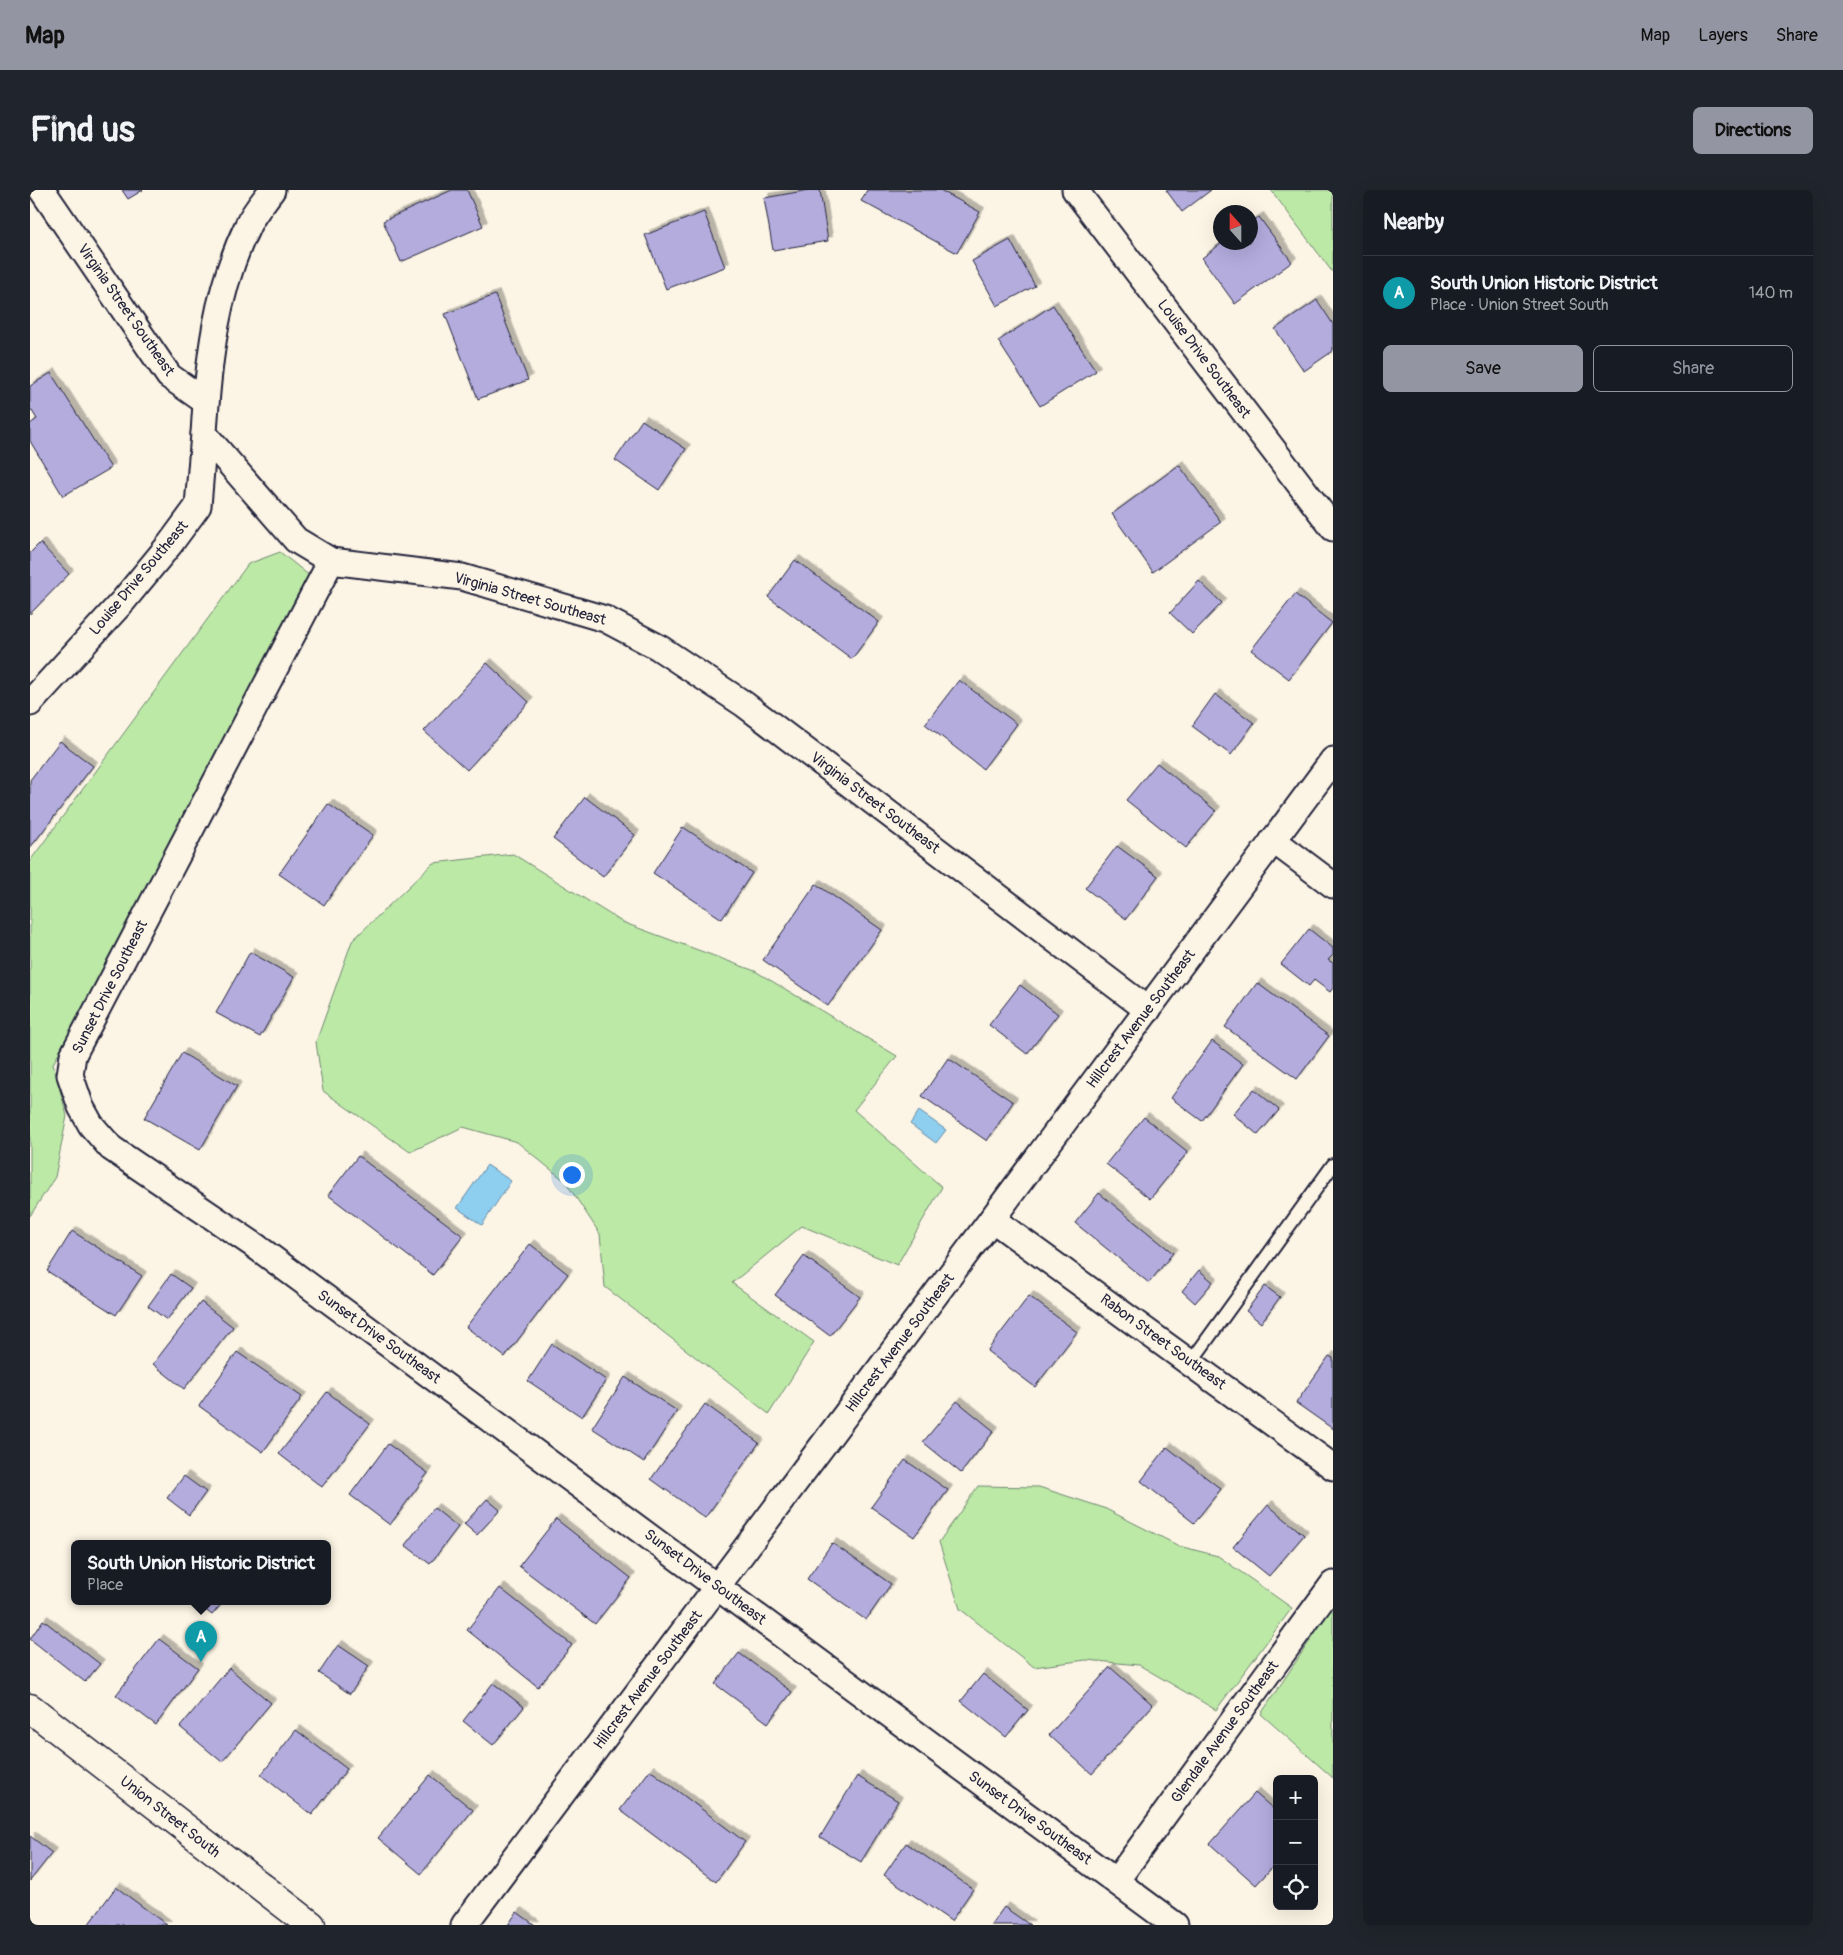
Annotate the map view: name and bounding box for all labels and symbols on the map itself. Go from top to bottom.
north arrow [1213,205,1258,250]
street label: Virginia Street Southeast [73,240,179,381]
street label: Louise Drive Southeast [1153,296,1255,423]
street label: Louise Drive Southeast [85,516,193,639]
street label: Virginia Street Southeast [452,568,609,630]
street label: Virginia Street Southeast [807,748,944,858]
street label: Sunset Drive Southeast [68,916,152,1057]
street label: Hillcrest Avenue Southeast [1082,945,1200,1092]
your location [559,1162,585,1188]
street label: Hillcrest Avenue Southeast [841,1269,959,1416]
street label: Sunset Drive Southeast [314,1286,445,1389]
street label: Rabon Street Southeast [1096,1290,1231,1395]
street label: Sunset Drive Southeast [640,1525,770,1630]
street label: Hillcrest Avenue Southeast [589,1606,707,1753]
pin: A [185,1621,217,1662]
street label: Glendale Avenue Southeast [1167,1656,1284,1807]
street label: Sunset Drive Southeast [965,1767,1096,1870]
street label: Union Street South [116,1772,224,1862]

